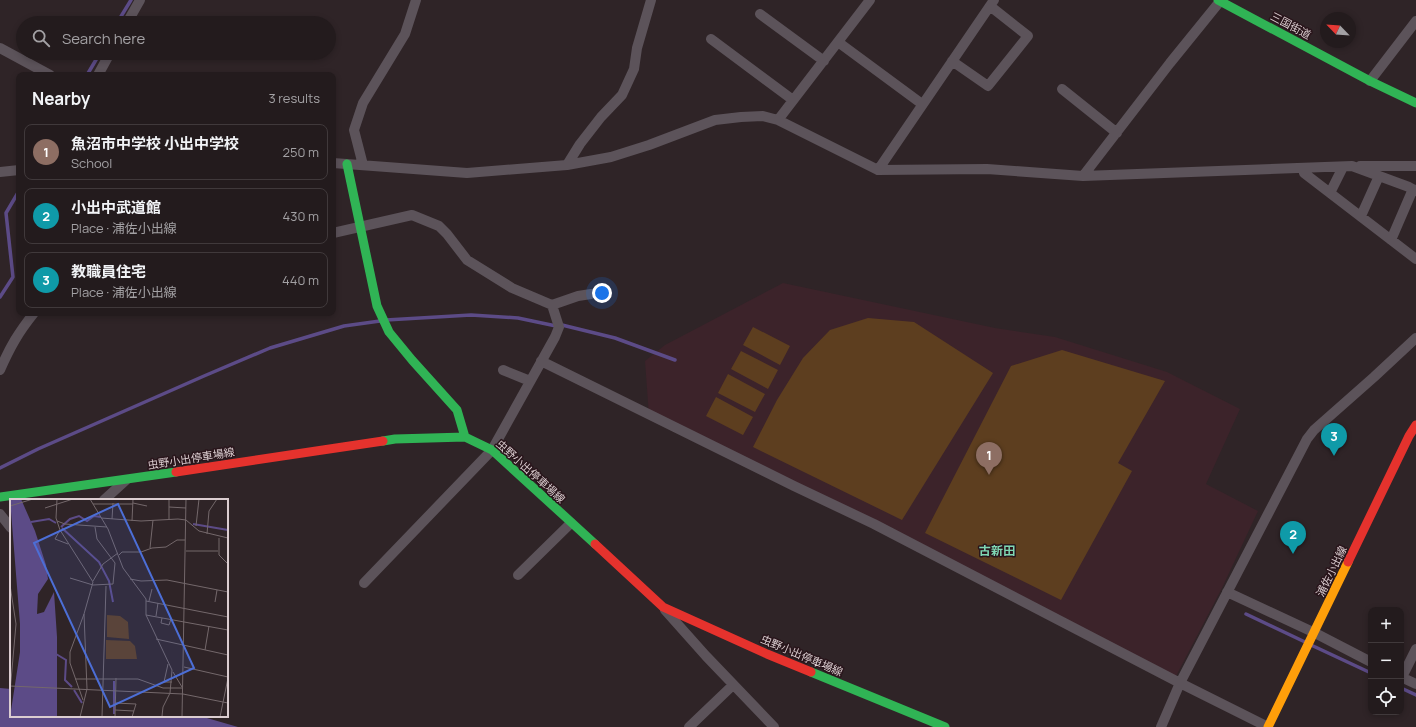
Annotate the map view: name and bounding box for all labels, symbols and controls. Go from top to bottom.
street label: 三国街道 [1268,8,1314,42]
north arrow [1320,12,1356,48]
search box [16,16,336,60]
icon: search [30,27,52,49]
text: Search here [62,28,145,49]
text: Nearby [32,87,90,110]
text: 3 results [268,89,320,107]
text: 魚沼市中学校 小出中学校 [71,133,239,154]
text: 1 [43,143,49,161]
text: 250 m [283,143,319,161]
text: School [71,154,112,172]
text: 小出中武道館 [71,197,161,218]
text: 2 [42,207,50,225]
text: 430 m [283,207,319,225]
text: Place · 浦佐小出線 [71,219,177,237]
text: 教職員住宅 [71,261,146,282]
text: 3 [42,271,50,289]
text: 440 m [282,271,319,289]
text: Place · 浦佐小出線 [71,283,177,301]
your location [592,283,612,303]
pin: 3 [1321,423,1347,456]
street label: 虫野小出停車場線 [493,436,569,506]
pin: 1 [976,442,1002,475]
street label: 虫野小出停車場線 [146,444,236,472]
inset map [10,499,228,717]
pin: 2 [1280,521,1306,554]
district label: 古新田 [979,542,1015,559]
street label: 浦佐小出線 [1312,543,1350,599]
map controls [1368,607,1404,715]
button: + [1368,607,1404,643]
street label: 虫野小出停車場線 [759,631,845,679]
button: − [1368,643,1404,679]
button: locate [1368,679,1404,715]

